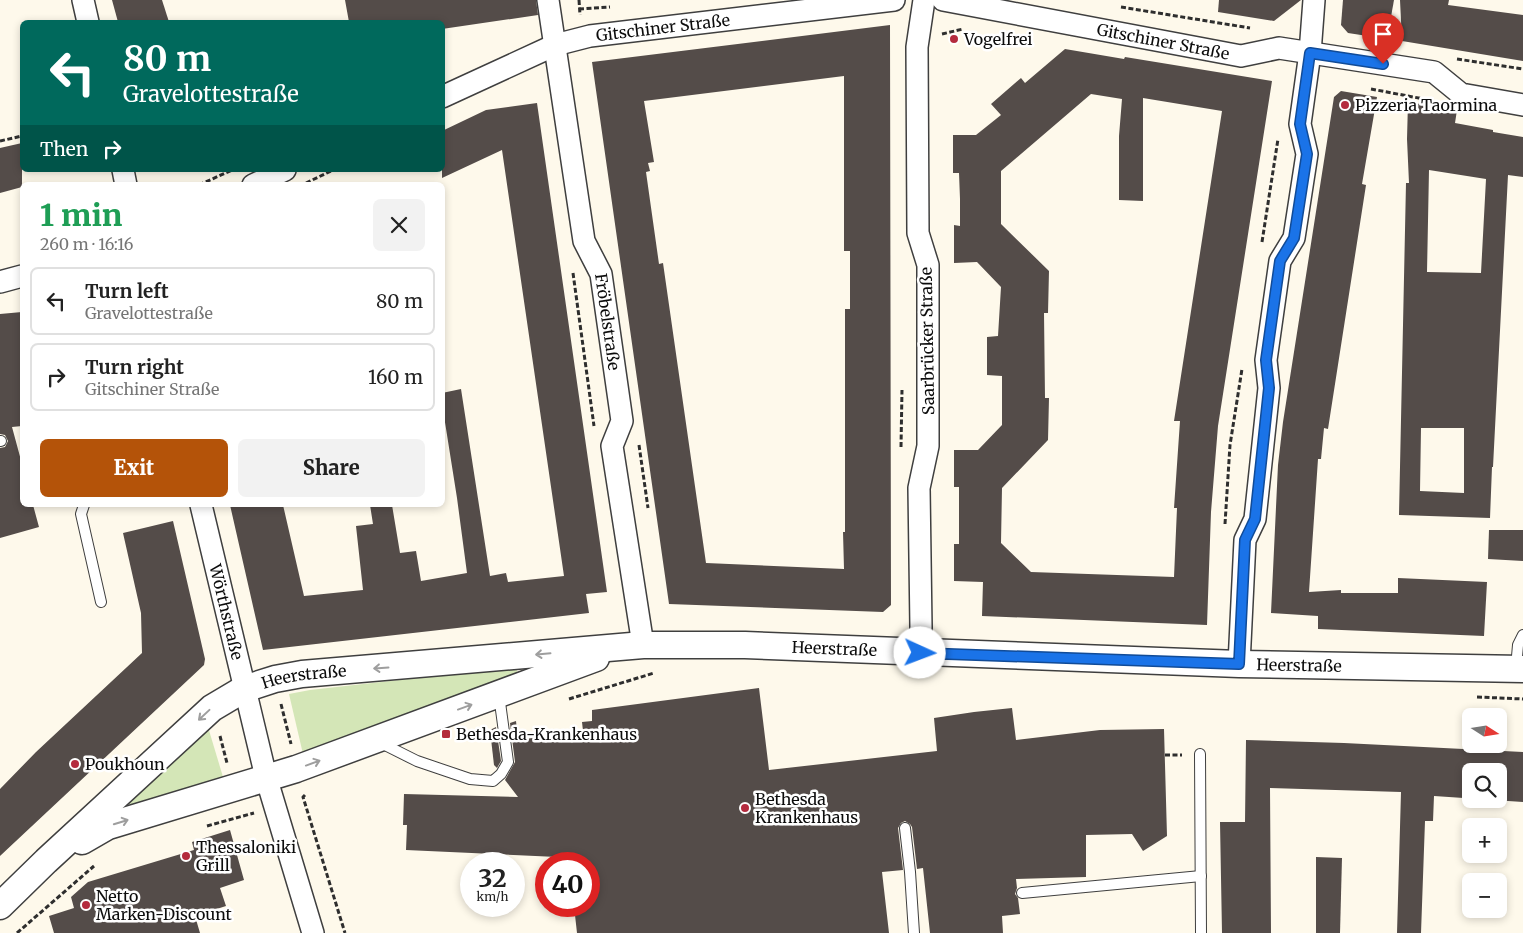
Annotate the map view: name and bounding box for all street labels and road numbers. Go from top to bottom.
street label: Gitschiner Straße [595,10,731,45]
street label: Gitschiner Straße [1095,19,1231,64]
street label: Saarbrücker Straße [916,267,938,415]
street label: Fröbelstraße [591,272,625,371]
street label: Wörthstraße [205,561,248,662]
street label: Heerstraße [791,637,877,660]
street label: Heerstraße [1256,654,1342,676]
street label: Heerstraße [259,660,347,693]

